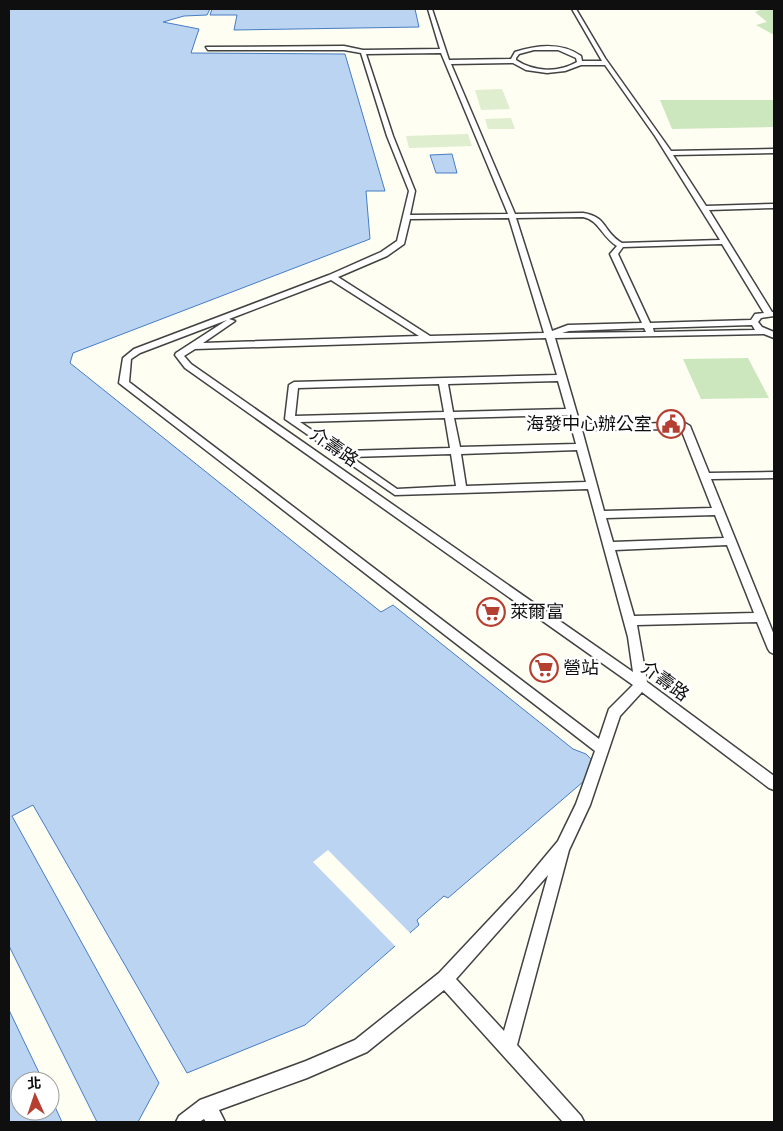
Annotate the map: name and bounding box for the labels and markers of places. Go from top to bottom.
public building icon: 海發中心辦公室 [656,409,686,439]
place label: 海發中心辦公室 [526,411,652,435]
supermarket icon: 萊爾富 [476,597,506,627]
place label: 萊爾富 [510,599,564,623]
supermarket icon: 營站 [529,653,559,683]
place label: 營站 [563,655,599,679]

